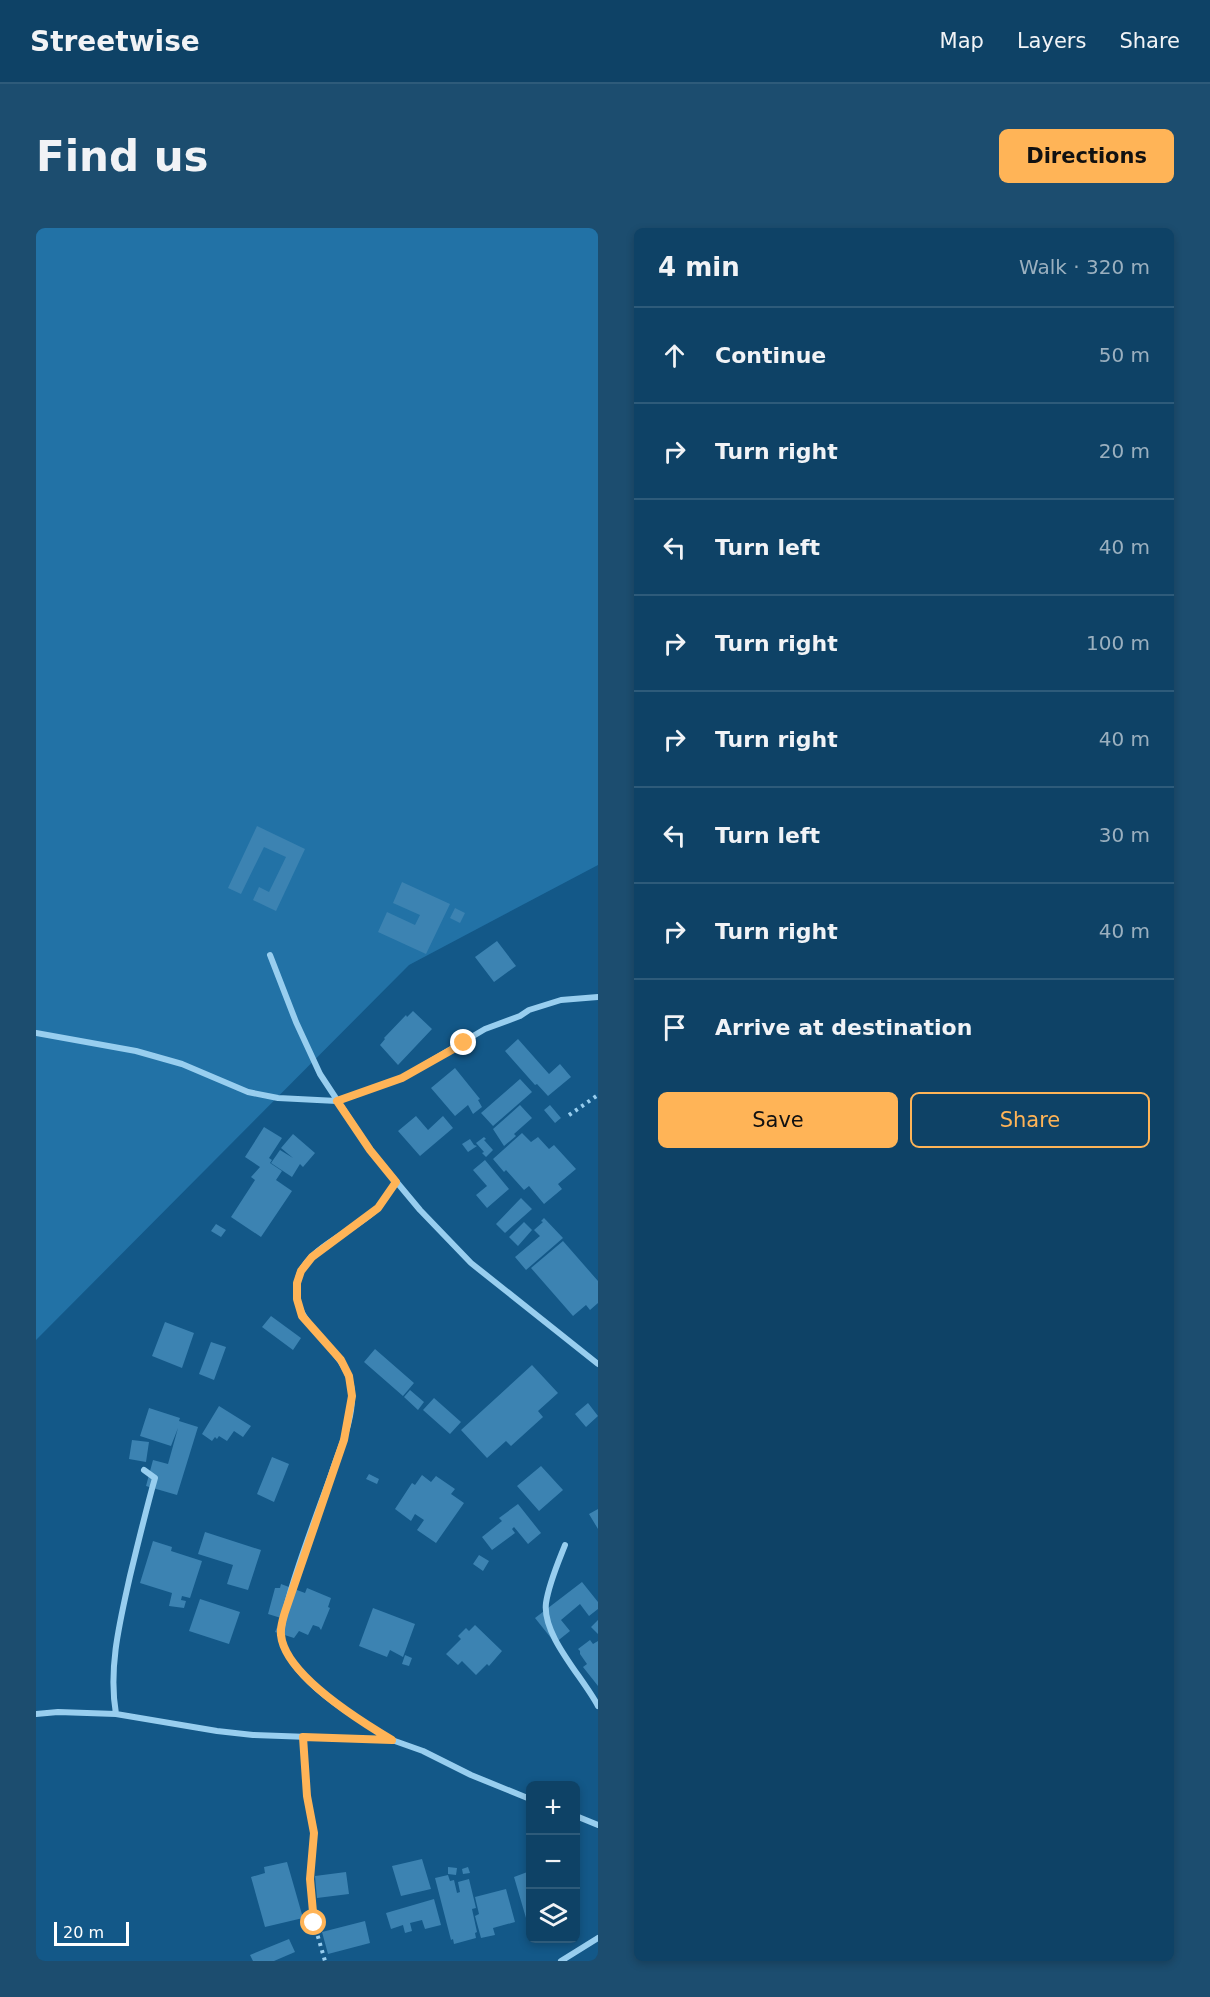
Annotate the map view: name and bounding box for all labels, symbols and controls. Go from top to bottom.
text: Streetwise [30,25,200,58]
text: Map [940,29,984,53]
text: Layers [1017,29,1086,53]
text: Share [1119,29,1180,53]
button: Directions [999,129,1174,183]
text: Find us [36,132,209,181]
text: 4 min [658,252,740,282]
text: Walk · 320 m [1019,255,1150,279]
icon: ahead [658,339,691,372]
text: Continue [715,343,826,368]
text: 50 m [1099,343,1150,367]
icon: right [658,435,691,468]
text: Turn right [715,439,838,464]
text: 20 m [1099,439,1150,463]
icon: left [658,531,691,564]
text: Turn left [715,535,820,560]
text: 40 m [1099,535,1150,559]
icon: right [658,627,691,660]
text: Turn right [715,631,838,656]
text: 100 m [1086,631,1150,655]
icon: right [658,723,691,756]
text: Turn right [715,727,838,752]
text: 40 m [1099,727,1150,751]
icon: left [658,819,691,852]
text: Turn left [715,823,820,848]
text: 30 m [1099,823,1150,847]
icon: right [658,915,691,948]
text: Turn right [715,919,838,944]
text: 40 m [1099,919,1150,943]
icon: arrive [658,1011,691,1044]
text: Arrive at destination [715,1015,972,1040]
route end [450,1029,476,1055]
button: Save [658,1092,898,1148]
button: Share [910,1092,1150,1148]
map controls [526,1781,580,1943]
button: + [526,1781,580,1835]
button: − [526,1835,580,1889]
button: layers [526,1889,580,1943]
route start [300,1909,326,1935]
scale bar [54,1919,129,1946]
text: 20 m [63,1923,104,1942]

